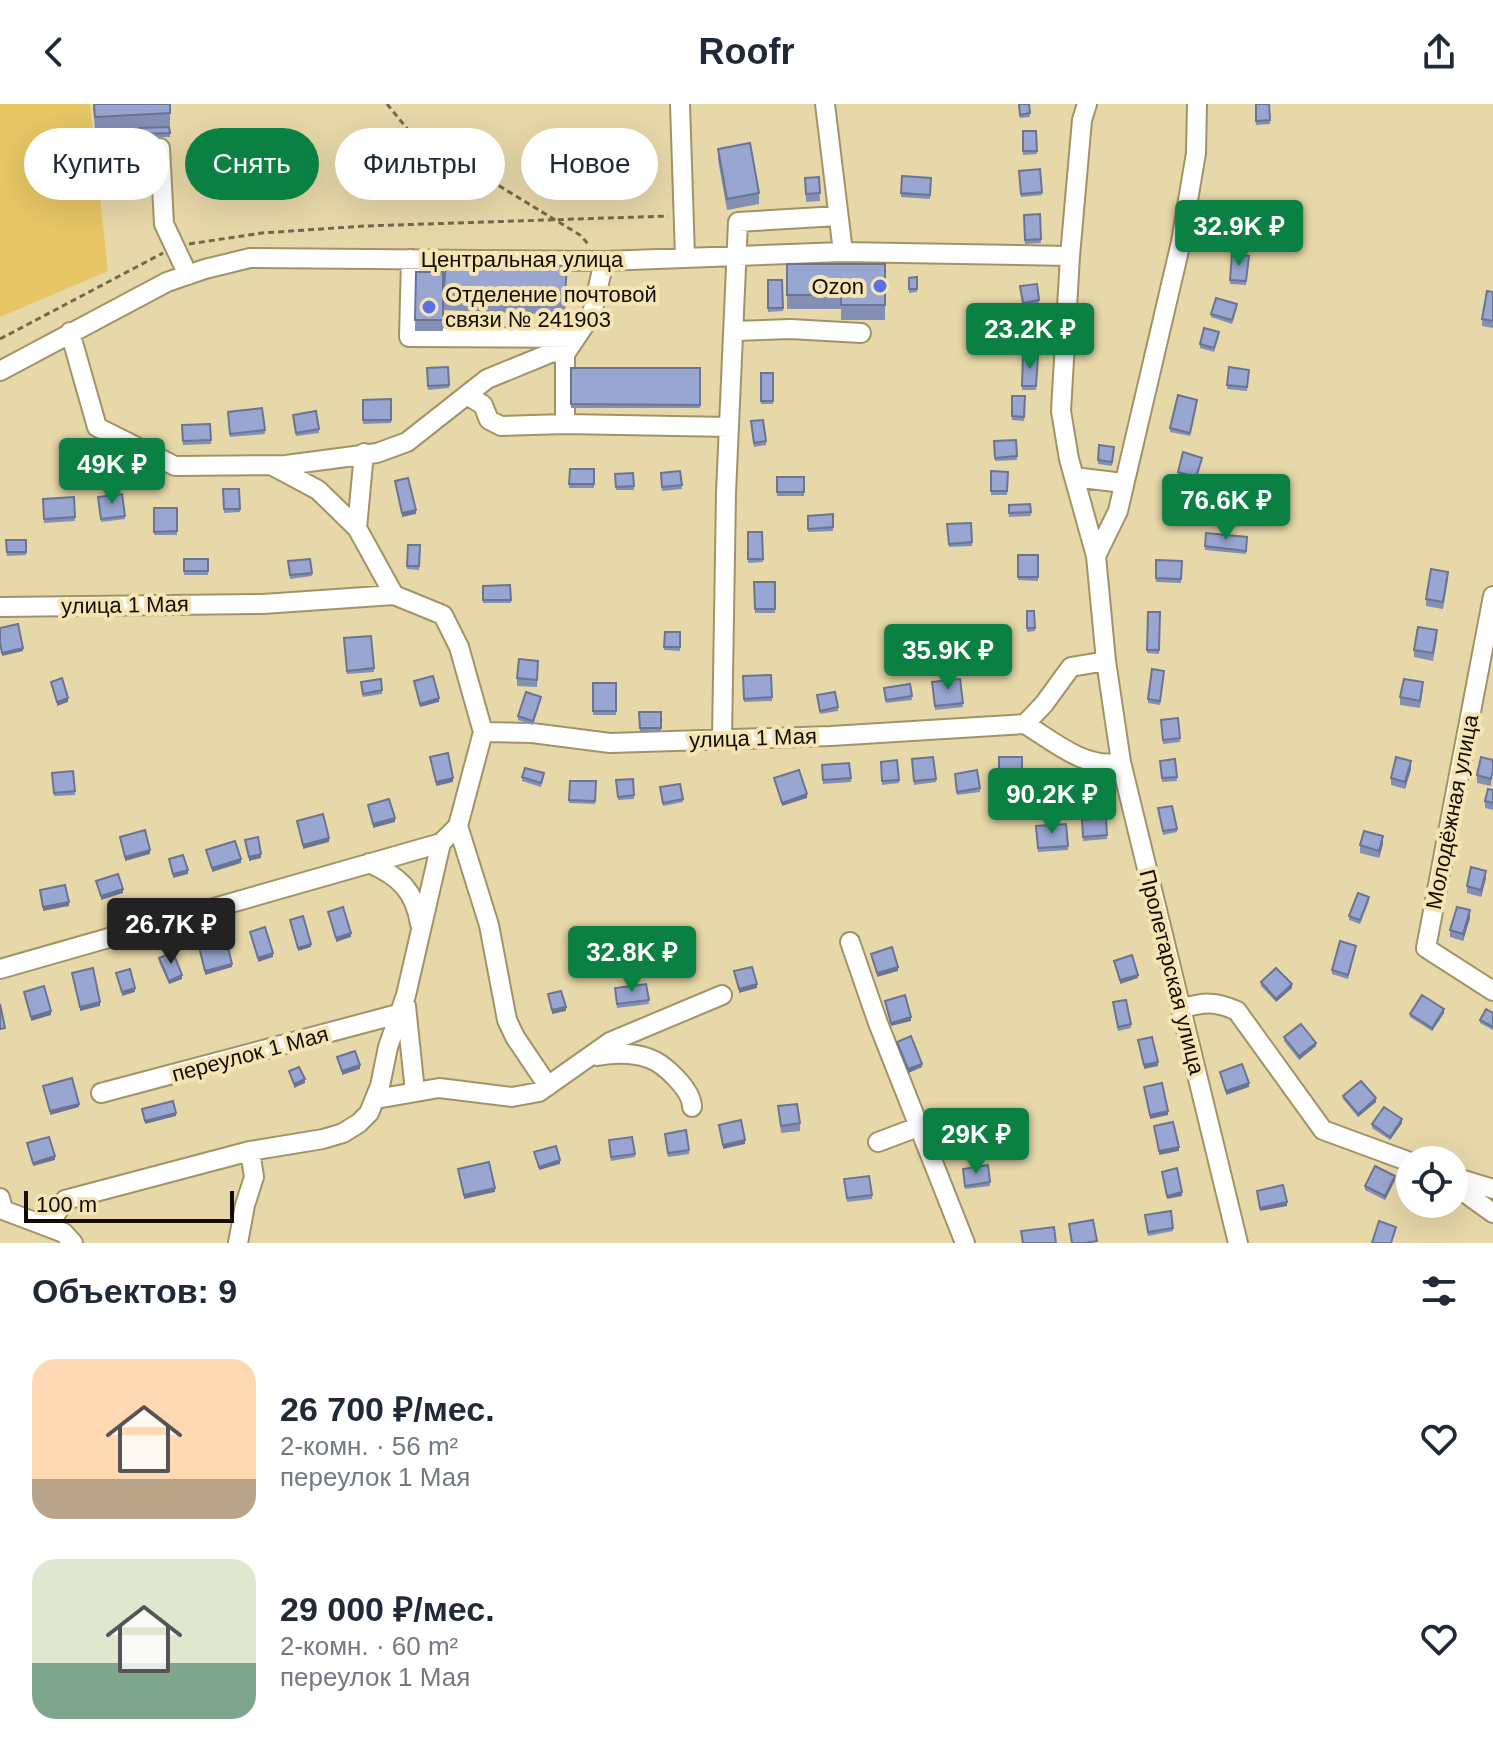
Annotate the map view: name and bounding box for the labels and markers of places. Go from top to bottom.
pin: 32.9K ₽ [1165,200,1313,268]
place label: Ozon [811,274,864,299]
marker: Ozon [871,277,889,295]
place label: Отделение почтовой связи № 241903 [445,282,657,332]
marker: Отделение почтовой связи № 241903 [420,298,438,316]
pin: 23.2K ₽ [956,303,1104,371]
pin: 49K ₽ [56,438,168,506]
pin: 76.6K ₽ [1152,474,1300,542]
pin: 35.9K ₽ [874,624,1022,692]
pin: 90.2K ₽ [978,768,1126,836]
pin: 26.7K ₽ [97,898,245,966]
pin: 32.8K ₽ [558,926,706,994]
pin: 29K ₽ [920,1108,1032,1176]

